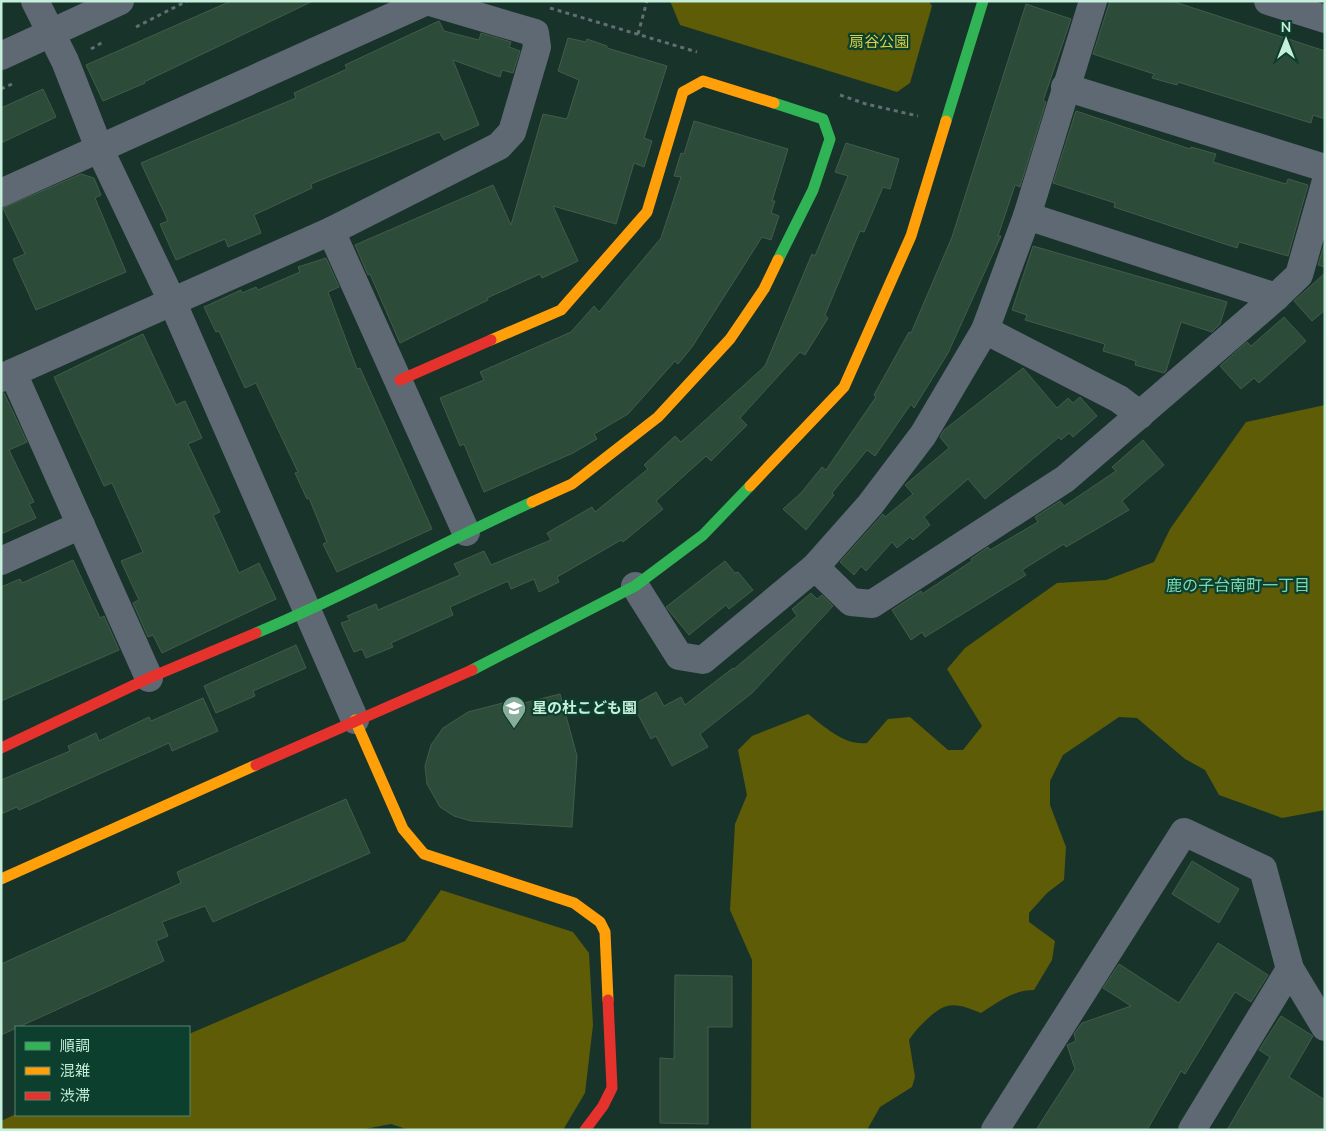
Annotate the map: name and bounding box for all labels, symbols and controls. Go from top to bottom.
north arrow [1261,15,1311,65]
text: N [1281,18,1291,37]
park label: 扇谷公園 [849,32,909,52]
district label: 鹿の子台南町一丁目 [1166,575,1310,597]
school or university icon: 星の杜こども園 [501,695,527,729]
place label: 星の杜こども園 [532,698,637,718]
legend [15,1026,190,1116]
text: 順調 [60,1036,90,1056]
text: 混雑 [60,1061,90,1081]
text: 渋滞 [60,1086,90,1106]

